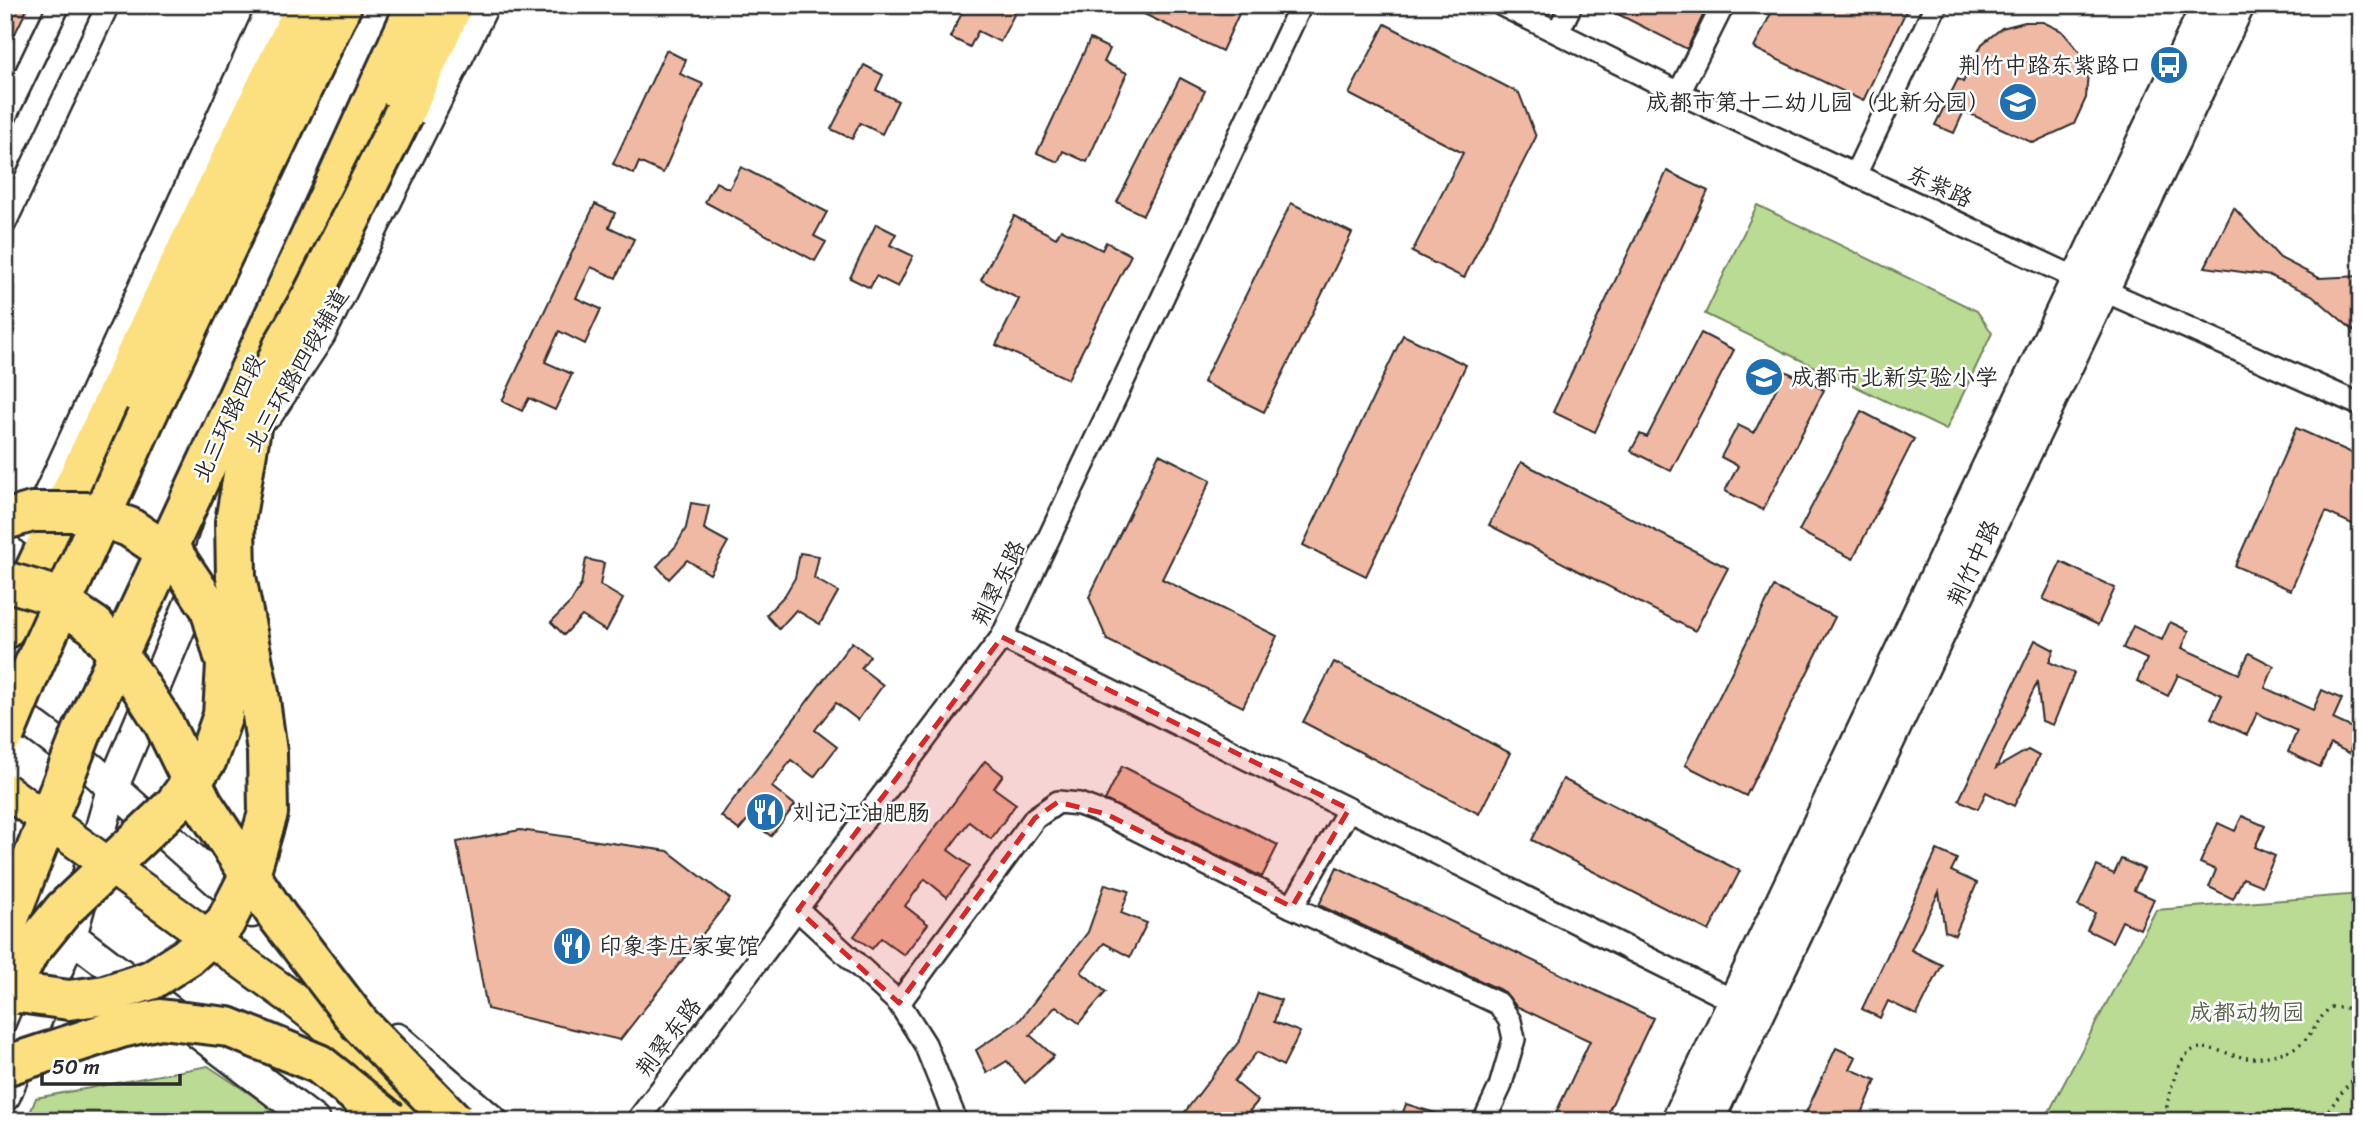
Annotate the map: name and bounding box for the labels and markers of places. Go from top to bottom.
bus stop icon: 荆竹中路东紫路口 [2148,44,2190,86]
place label: 荆竹中路东紫路口 [1958,45,2142,86]
school or university icon: 成都市第十二幼儿园（北新分园） [1997,81,2039,123]
place label: 成都市第十二幼儿园（北新分园） [1646,82,1991,123]
school or university icon: 成都市北新实验小学 [1743,356,1785,398]
place label: 成都市北新实验小学 [1791,357,1998,398]
restaurant icon: 刘记江油肥肠 [744,791,786,833]
place label: 刘记江油肥肠 [792,792,930,833]
restaurant icon: 印象李庄家宴馆 [551,925,593,967]
place label: 印象李庄家宴馆 [599,926,760,967]

